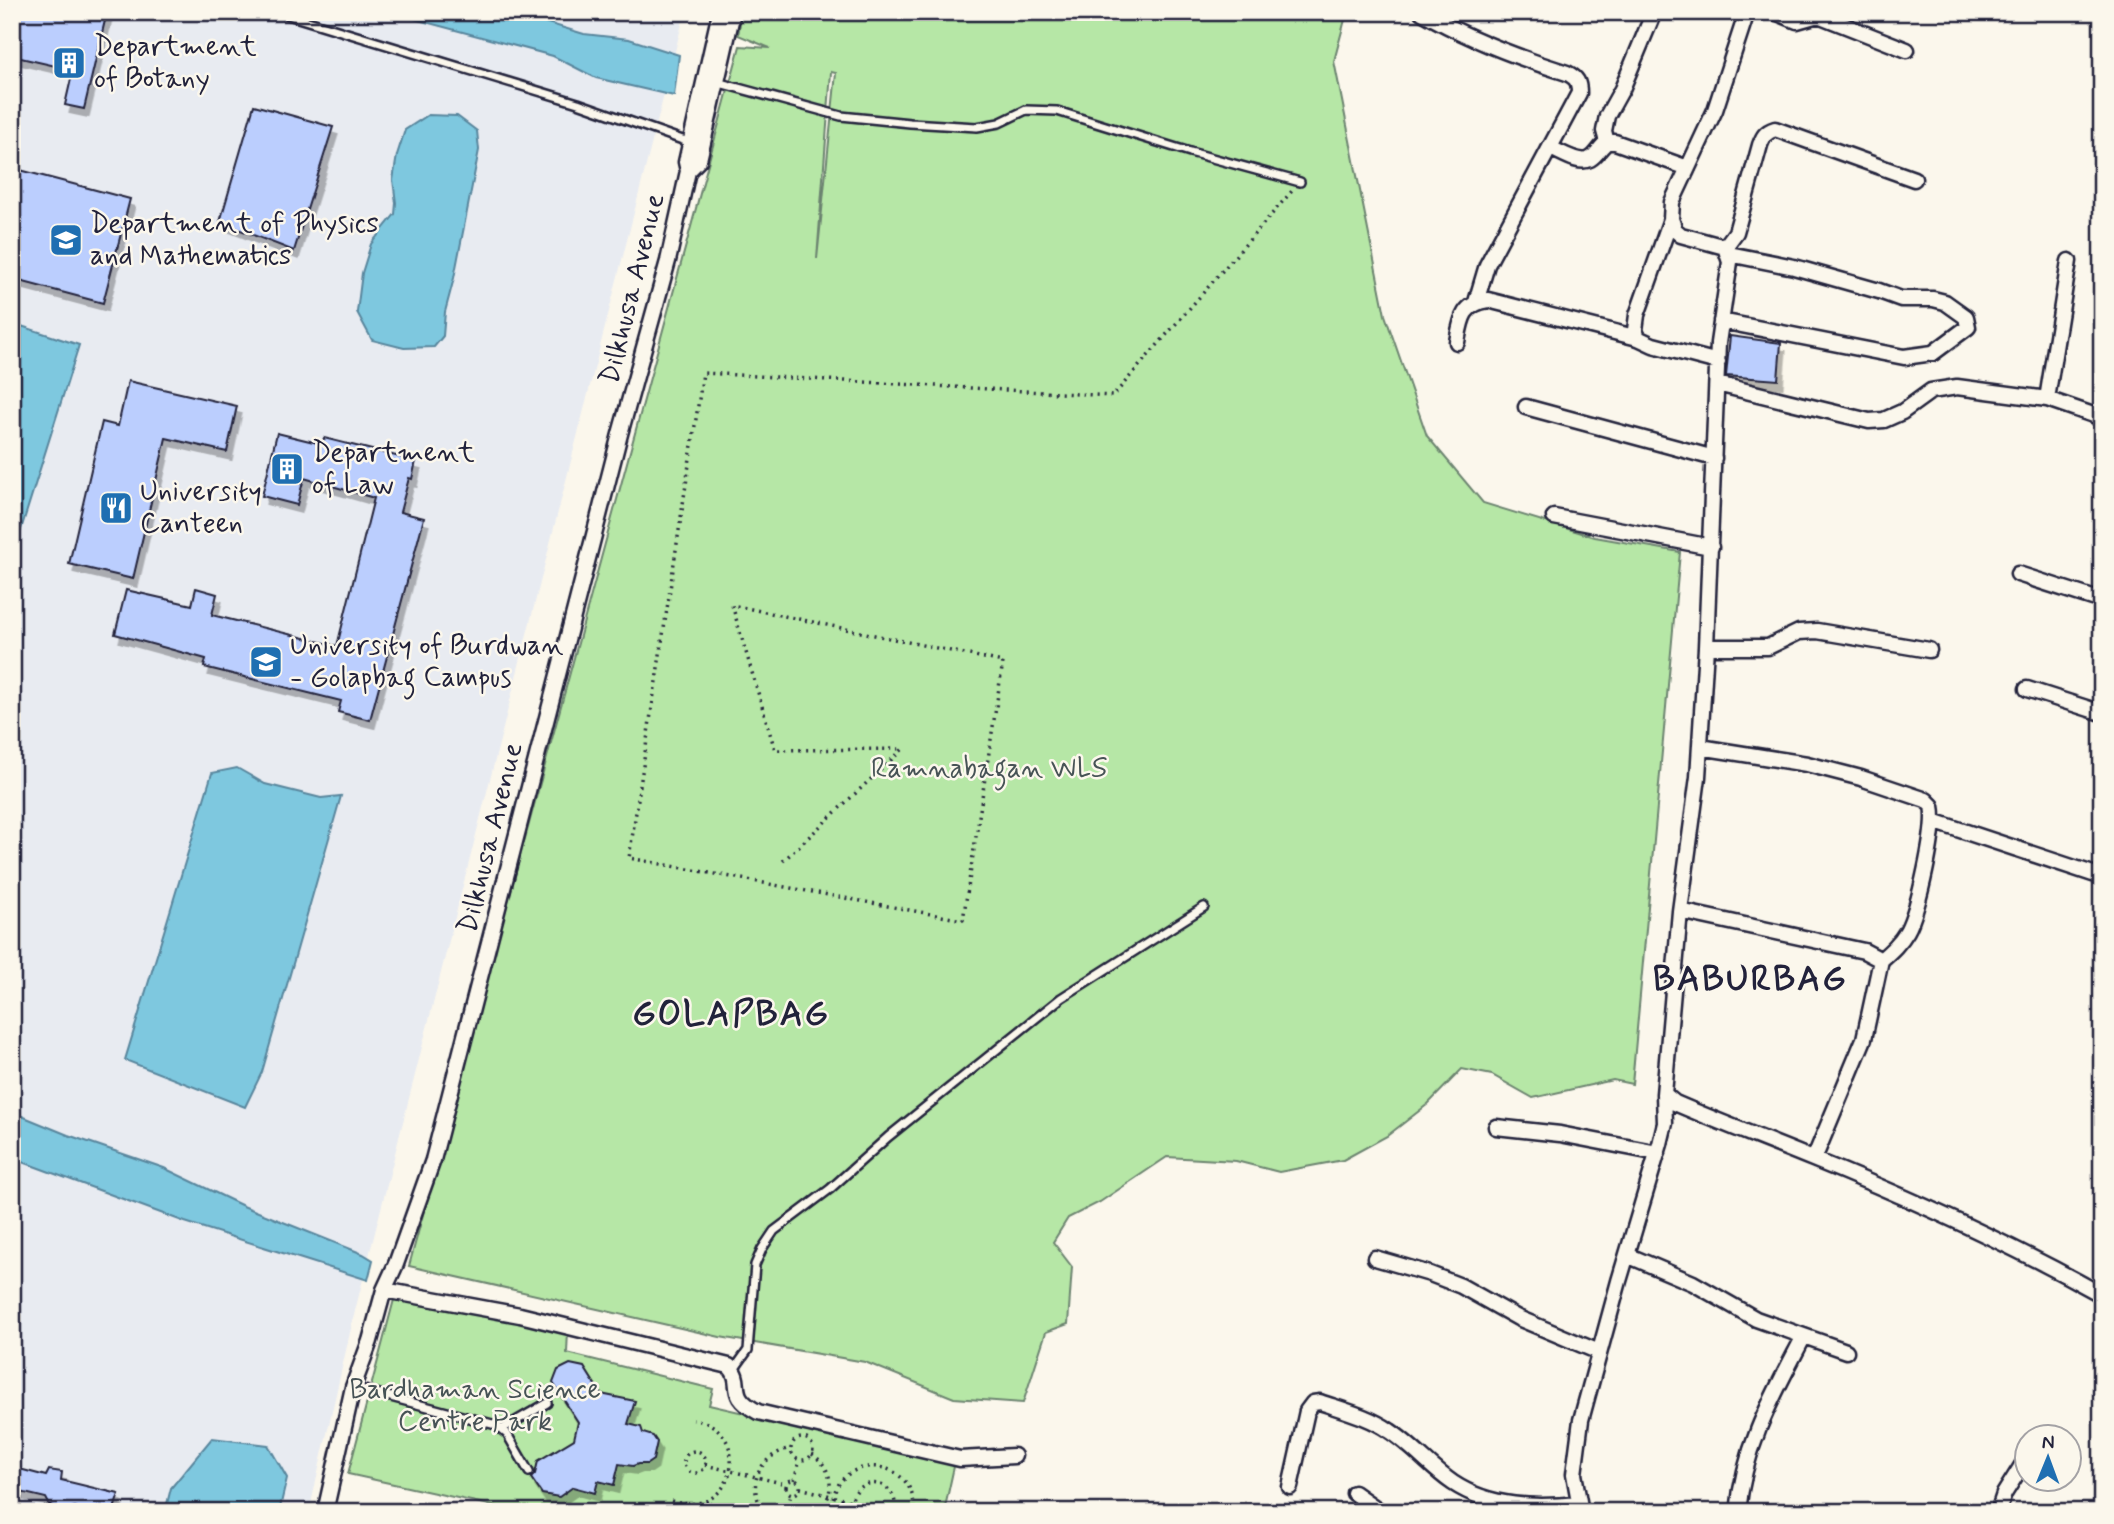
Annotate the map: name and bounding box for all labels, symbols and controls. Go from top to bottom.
place label: Department of Botany [94,29,257,98]
building icon: Department of Botany [50,44,88,82]
street label: Dilkhusa Avenue [591,190,675,388]
place label: Department of Physics and Mathematics [90,206,379,275]
school or university icon: Department of Physics and Mathematics [47,221,85,259]
place label: Department of Law [312,435,475,504]
building icon: Department of Law [268,450,306,488]
place label: University Canteen [140,474,262,543]
restaurant icon: University Canteen [97,489,135,527]
place label: University of Burdwan - Golapbag Campus [290,628,563,700]
school or university icon: University of Burdwan - Golapbag Campus [247,643,285,681]
street label: Dilkhusa Avenue [449,739,533,937]
park label: Ramnabagan WLS [871,751,1107,791]
district label: BABURBAG [1653,957,1847,1003]
district label: GOLAPBAG [632,992,830,1038]
park label: Bardhaman Science Centre Park [349,1372,601,1441]
north arrow [2012,1422,2082,1492]
text: N [2042,1430,2055,1455]

